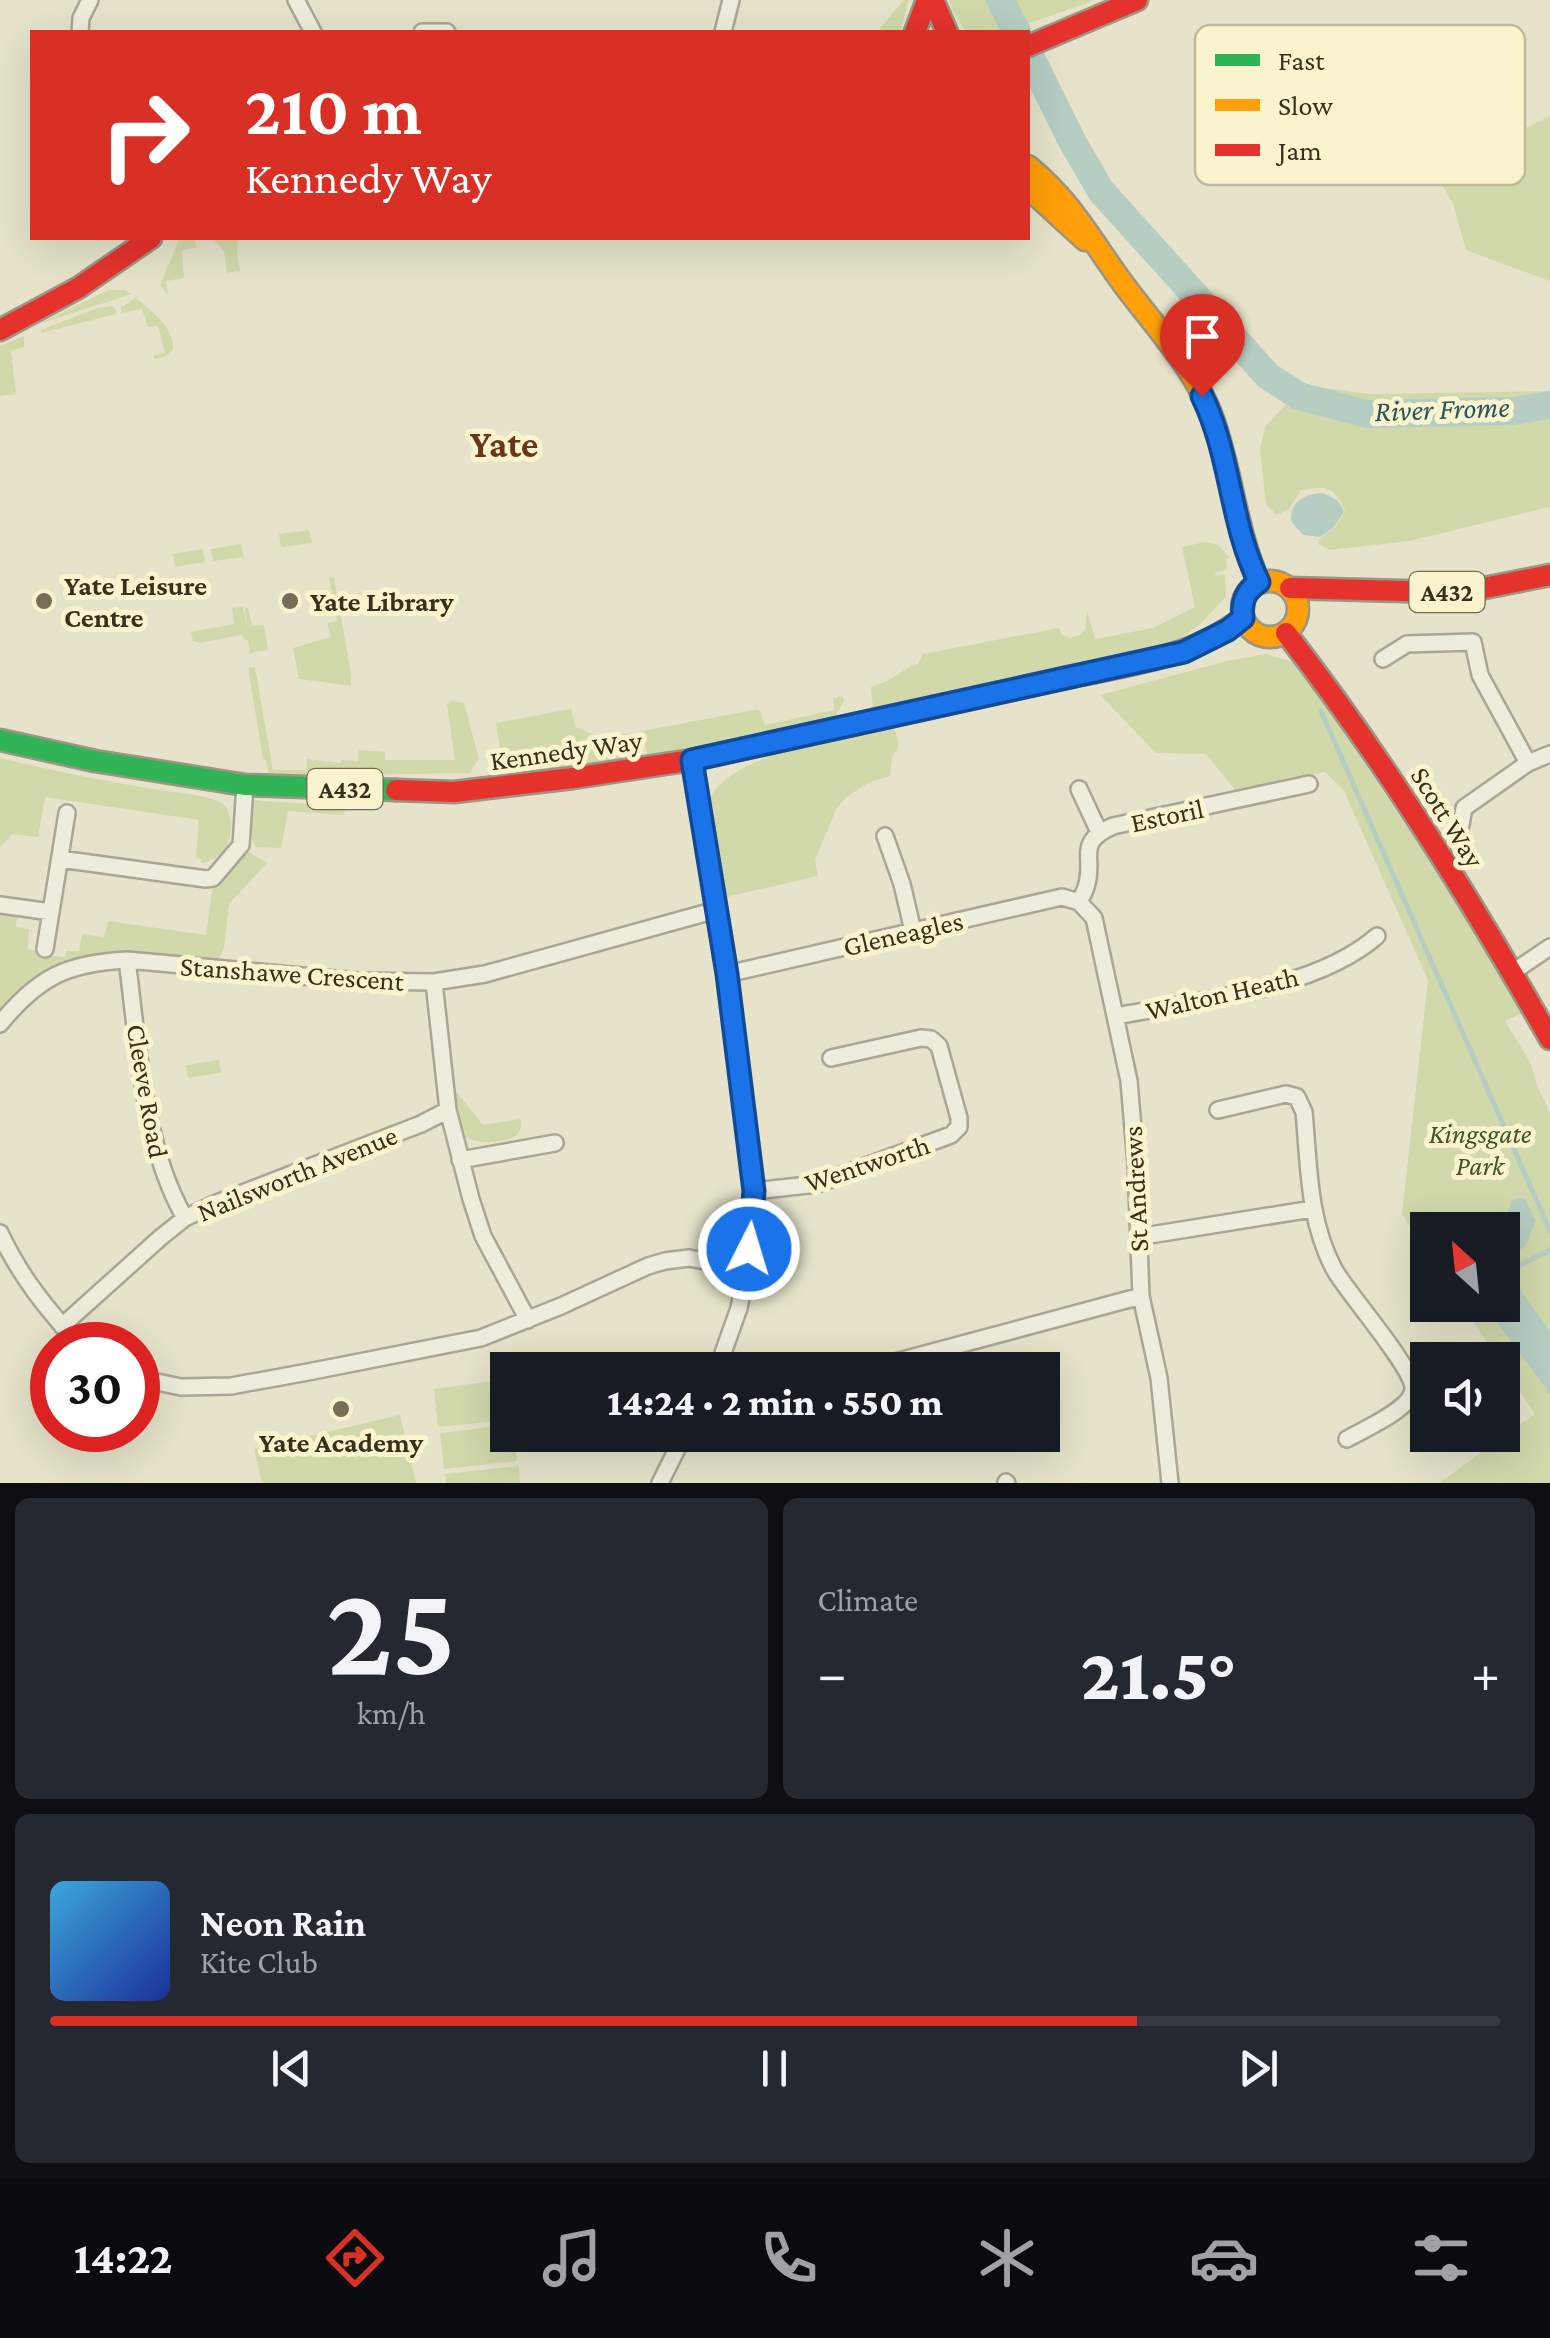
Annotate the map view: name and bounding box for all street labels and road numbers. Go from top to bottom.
road number: A432 [1410,572,1484,612]
street label: Kennedy Way [488,724,645,777]
street label: Scott Way [1405,761,1491,874]
road number: A432 [308,769,382,809]
street label: Estoril [1128,793,1206,838]
street label: Gleneagles [840,905,966,962]
street label: Stanshawe Crescent [179,950,406,997]
street label: Walton Heath [1143,961,1302,1026]
street label: Cleeve Road [120,1022,175,1161]
street label: Nailsworth Avenue [193,1119,402,1228]
street label: St Andrews [1117,1125,1154,1253]
street label: Wentworth [801,1129,934,1198]

